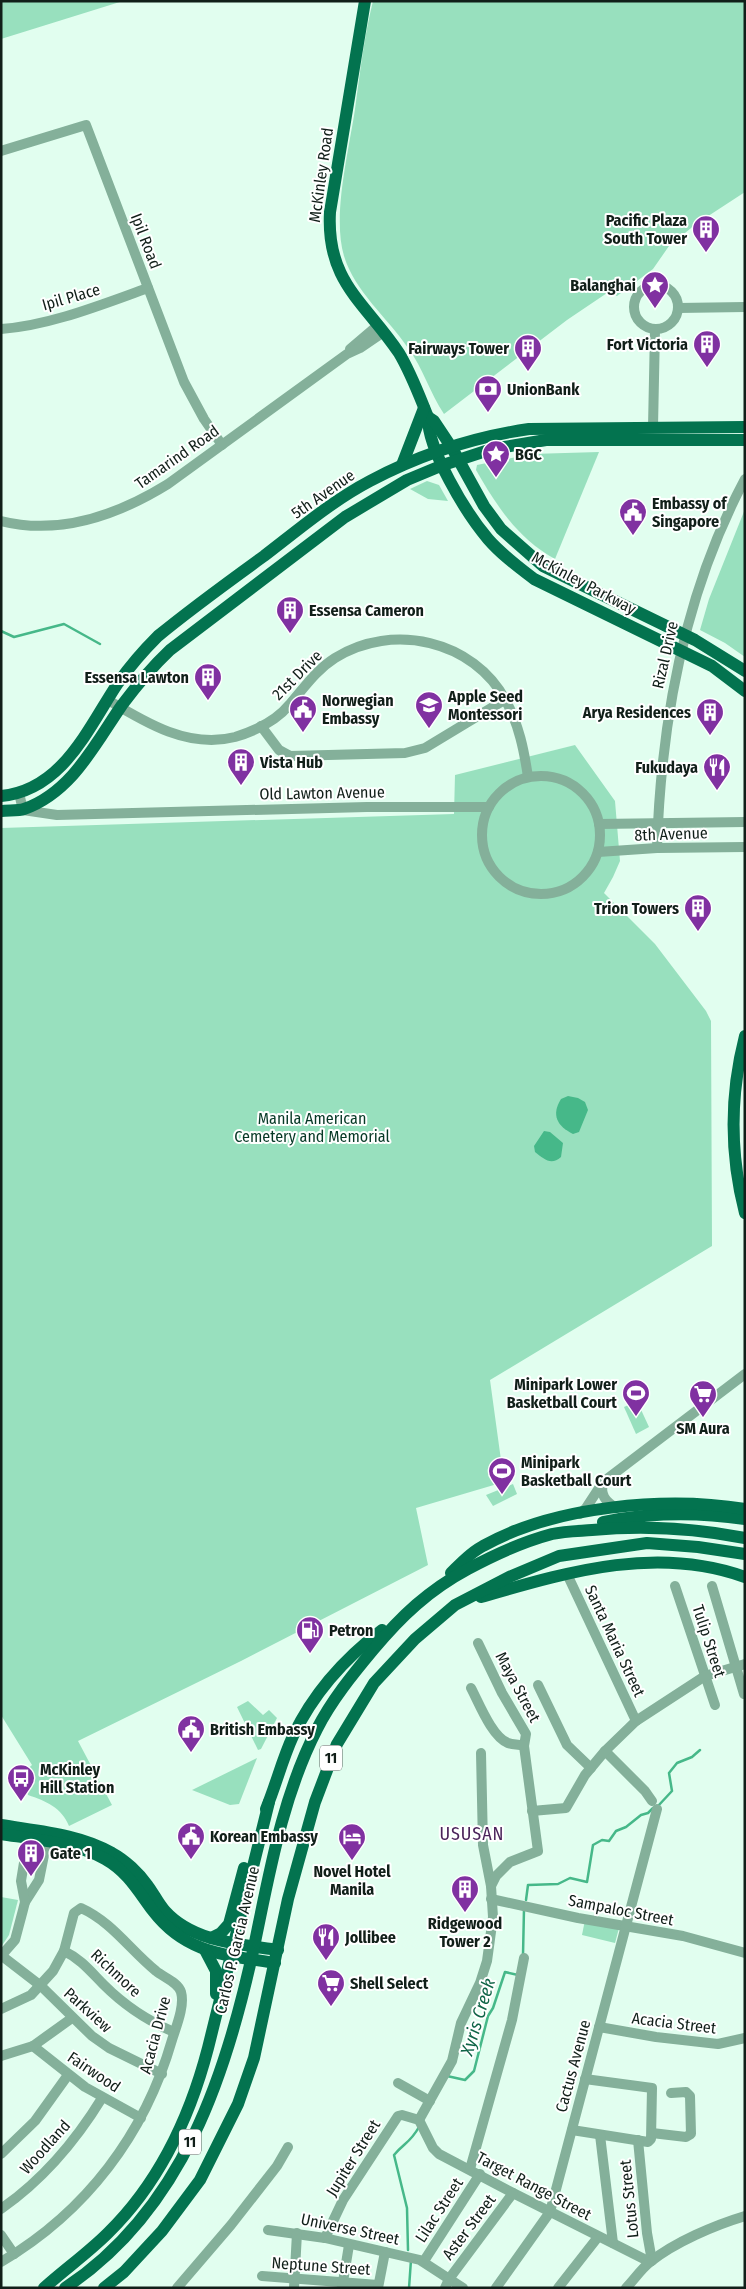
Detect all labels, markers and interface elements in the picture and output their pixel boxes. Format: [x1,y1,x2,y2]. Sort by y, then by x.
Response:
street label: McKinley Road [305,127,337,223]
street label: Ipil Road [127,211,165,271]
place label: Pacific Plaza South Tower [604,211,687,248]
building icon: Pacific Plaza South Tower [691,214,721,253]
place icon: Balanghai [640,270,670,309]
place label: Balanghai [570,276,636,295]
street label: Ipil Place [40,280,102,314]
building icon: Fort Victoria [692,329,722,368]
building icon: Fairways Tower [513,333,543,372]
place label: Fort Victoria [607,335,688,354]
place label: Fairways Tower [408,339,509,358]
bank icon: UnionBank [473,374,503,413]
place label: UnionBank [507,380,580,399]
street label: Tamarind Road [131,421,223,493]
place icon: BGC [481,439,511,478]
place label: BGC [515,445,542,464]
street label: 5th Avenue [288,465,358,523]
place label: Embassy of Singapore [652,494,728,531]
public building icon: Embassy of Singapore [618,497,648,536]
street label: McKinley Parkway [529,548,640,619]
building icon: Essensa Cameron [275,595,305,634]
place label: Essensa Cameron [309,601,424,620]
street label: Rizal Drive [648,619,682,690]
street label: 21st Drive [268,646,326,704]
building icon: Essensa Lawton [193,662,223,701]
place label: Essensa Lawton [84,668,189,687]
place label: Apple Seed Montessori [447,687,523,724]
school or university icon: Apple Seed Montessori [414,690,444,729]
place label: Norwegian Embassy [322,691,394,728]
public building icon: Norwegian Embassy [288,694,318,733]
building icon: Arya Residences [695,697,725,736]
place label: Arya Residences [582,703,691,722]
building icon: Vista Hub [226,747,256,786]
restaurant icon: Fukudaya [702,752,732,791]
place label: Vista Hub [259,753,323,772]
place label: Fukudaya [635,758,698,777]
street label: Old Lawton Avenue [259,782,385,804]
street label: 8th Avenue [634,823,708,845]
building icon: Trion Towers [683,893,713,932]
place label: Trion Towers [594,899,679,918]
park label: Manila American Cemetery and Memorial [234,1109,390,1146]
place label: Minipark Lower Basketball Court [507,1375,617,1412]
sports icon: Minipark Lower Basketball Court [621,1378,651,1417]
supermarket icon: SM Aura [688,1379,718,1418]
place label: SM Aura [676,1419,730,1438]
place label: Minipark Basketball Court [521,1453,632,1490]
sports icon: Minipark Basketball Court [487,1456,517,1495]
street label: Santa Maria Street [581,1582,649,1700]
street label: Tulip Street [688,1602,730,1680]
fuel station icon: Petron [295,1615,325,1654]
place label: Petron [329,1621,373,1640]
street label: Maya Street [492,1649,545,1726]
public building icon: British Embassy [176,1714,206,1753]
place label: British Embassy [210,1720,315,1739]
road number: 11 [320,1746,342,1770]
place label: McKinley Hill Station [40,1760,114,1797]
bus stop icon: McKinley Hill Station [6,1763,36,1802]
public building icon: Korean Embassy [176,1821,206,1860]
hotel icon: Novel Hotel Manila [337,1822,367,1861]
district label: USUSAN [439,1823,505,1845]
place label: Korean Embassy [210,1827,318,1846]
building icon: Gate 1 [16,1838,46,1877]
place label: Gate 1 [50,1844,91,1863]
place label: Novel Hotel Manila [313,1862,391,1899]
street label: Carlos P. Garcia Avenue [211,1864,263,2016]
building icon: Ridgewood Tower 2 [450,1874,480,1913]
street label: Sampaloc Street [567,1891,676,1930]
place label: Ridgewood Tower 2 [428,1914,502,1951]
restaurant icon: Jollibee [311,1922,341,1961]
place label: Jollibee [344,1928,396,1947]
street label: Richmore [87,1945,145,2001]
supermarket icon: Shell Select [316,1968,346,2007]
place label: Shell Select [350,1974,429,1993]
water label: Xyris Creek [456,1976,500,2059]
street label: Parkview [60,1984,116,2037]
street label: Acacia Drive [136,1994,174,2076]
street label: Acacia Street [631,2008,718,2038]
street label: Cactus Avenue [552,2018,594,2114]
street label: Fairwood [64,2048,124,2096]
street label: Jupiter Street [322,2115,384,2200]
street label: Woodland [16,2116,74,2178]
road number: 11 [179,2130,201,2154]
street label: Target Range Street [473,2148,595,2225]
street label: Lotus Street [615,2158,643,2239]
street label: Lilac Street [411,2174,467,2246]
street label: Aster Street [438,2190,500,2263]
street label: Universe Street [299,2209,402,2249]
street label: Neptune Street [271,2253,372,2279]

